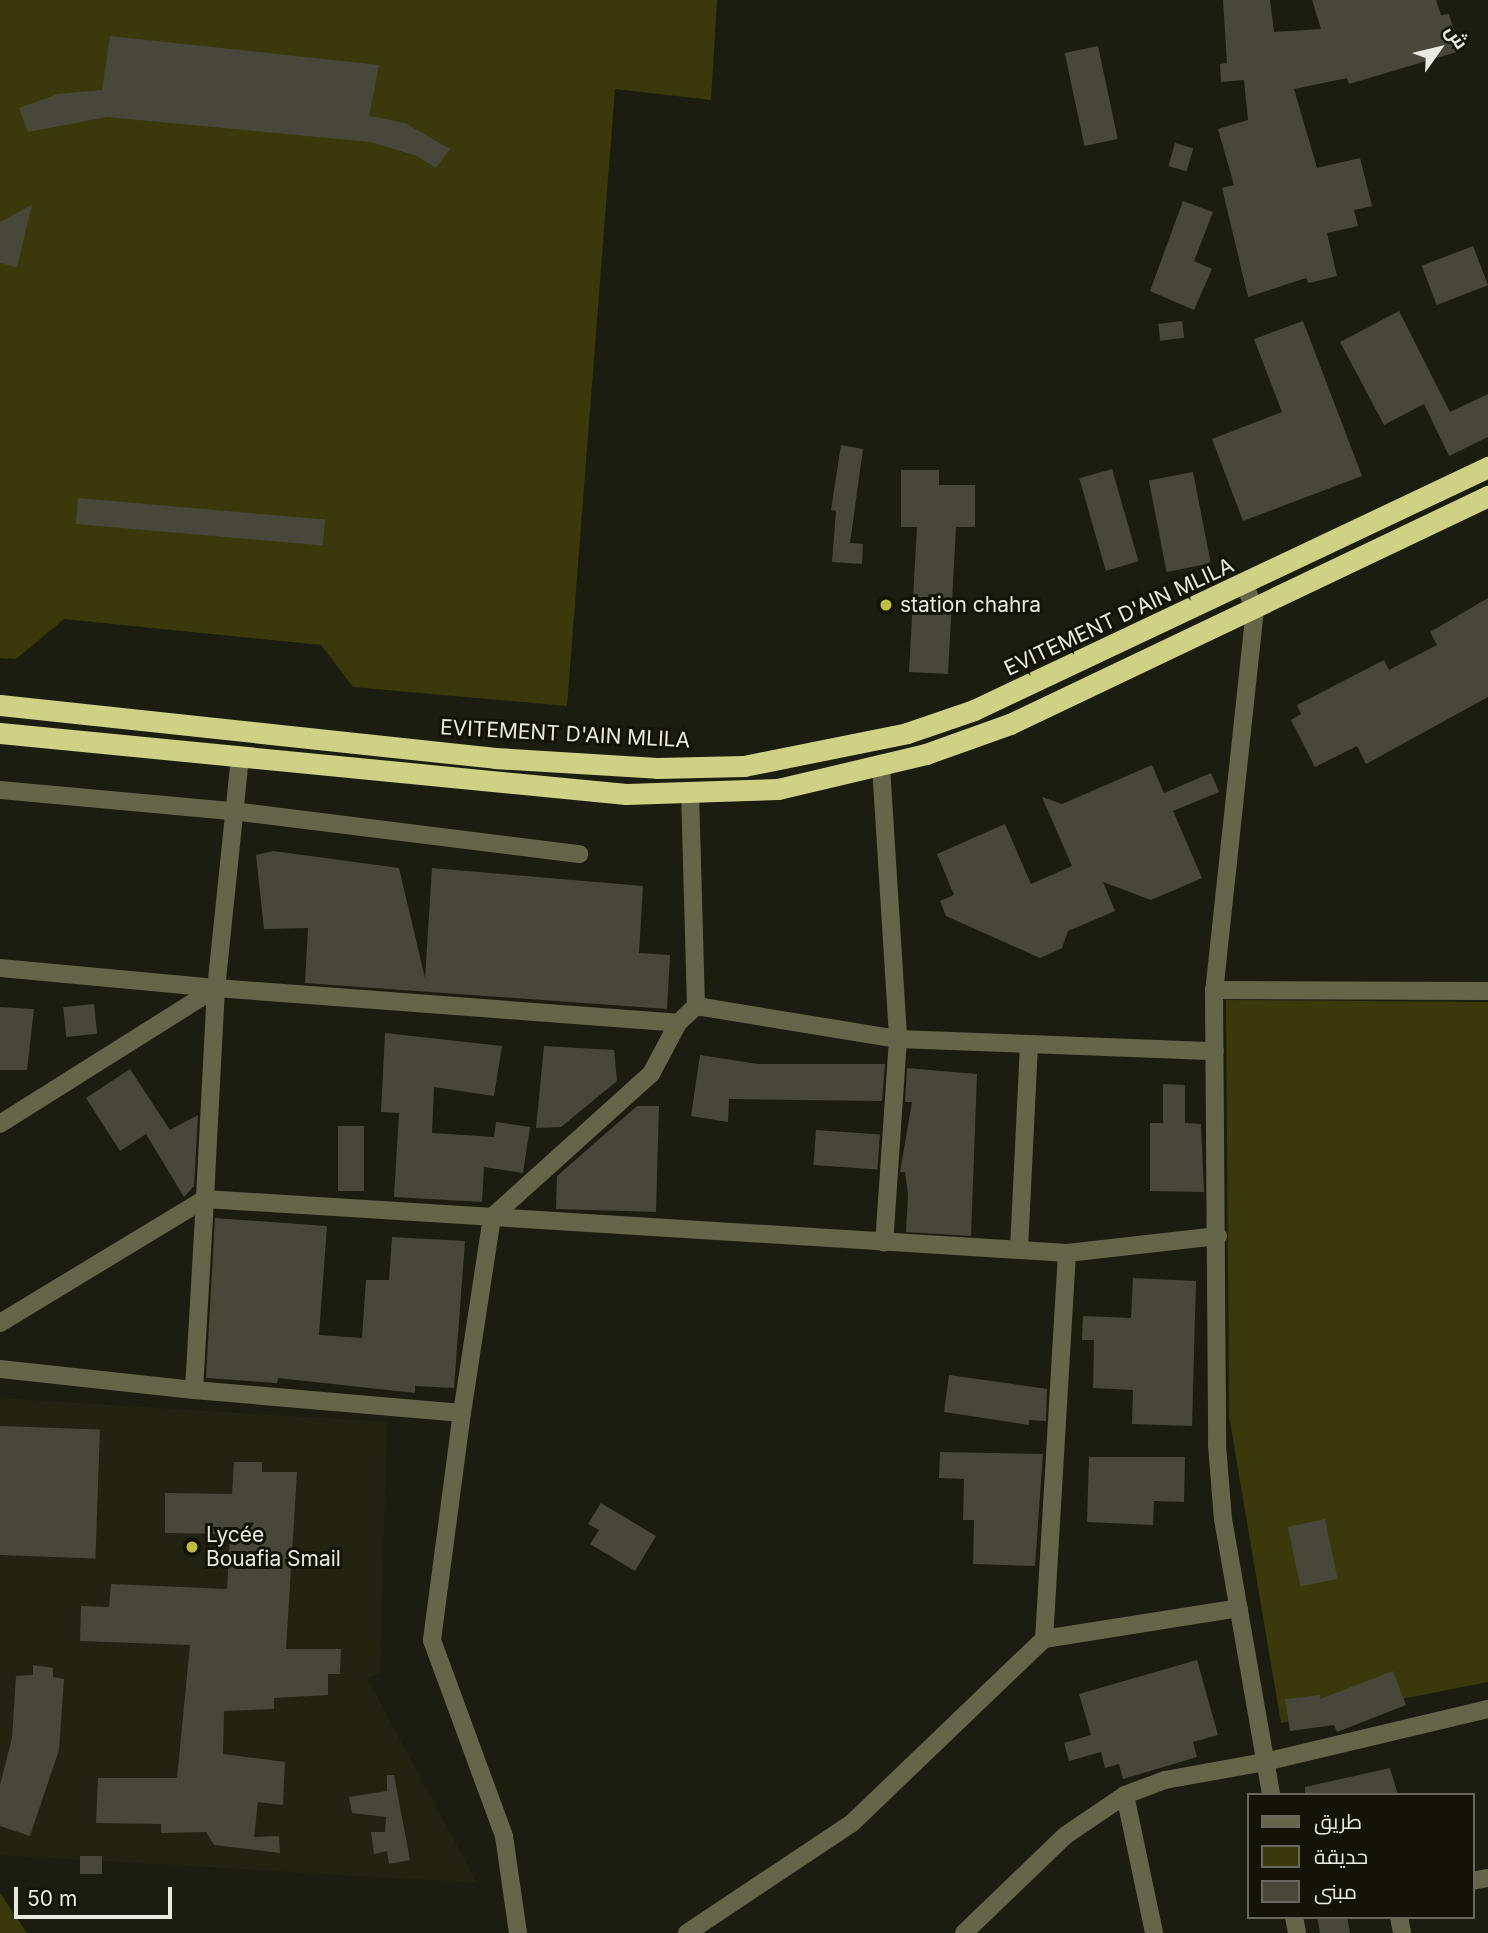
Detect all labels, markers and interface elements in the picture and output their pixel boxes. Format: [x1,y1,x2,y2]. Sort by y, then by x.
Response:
north arrow [1404,14,1474,84]
text: ش [1440,20,1473,54]
street label: EVITEMENT D'AIN MLILA [1000,553,1238,681]
place label: station chahra [900,592,1041,618]
marker: station chahra [878,597,894,613]
street label: EVITEMENT D'AIN MLILA [439,715,691,753]
place label: Lycée Bouafia Smail [206,1522,341,1572]
marker: Lycée Bouafia Smail [184,1539,200,1555]
legend [1246,1793,1474,1919]
text: طريق [1314,1809,1362,1834]
text: حديقة [1314,1844,1368,1869]
scale bar [18,1874,175,1918]
text: مبنى [1314,1879,1357,1904]
text: 50 m [27,1886,77,1911]

